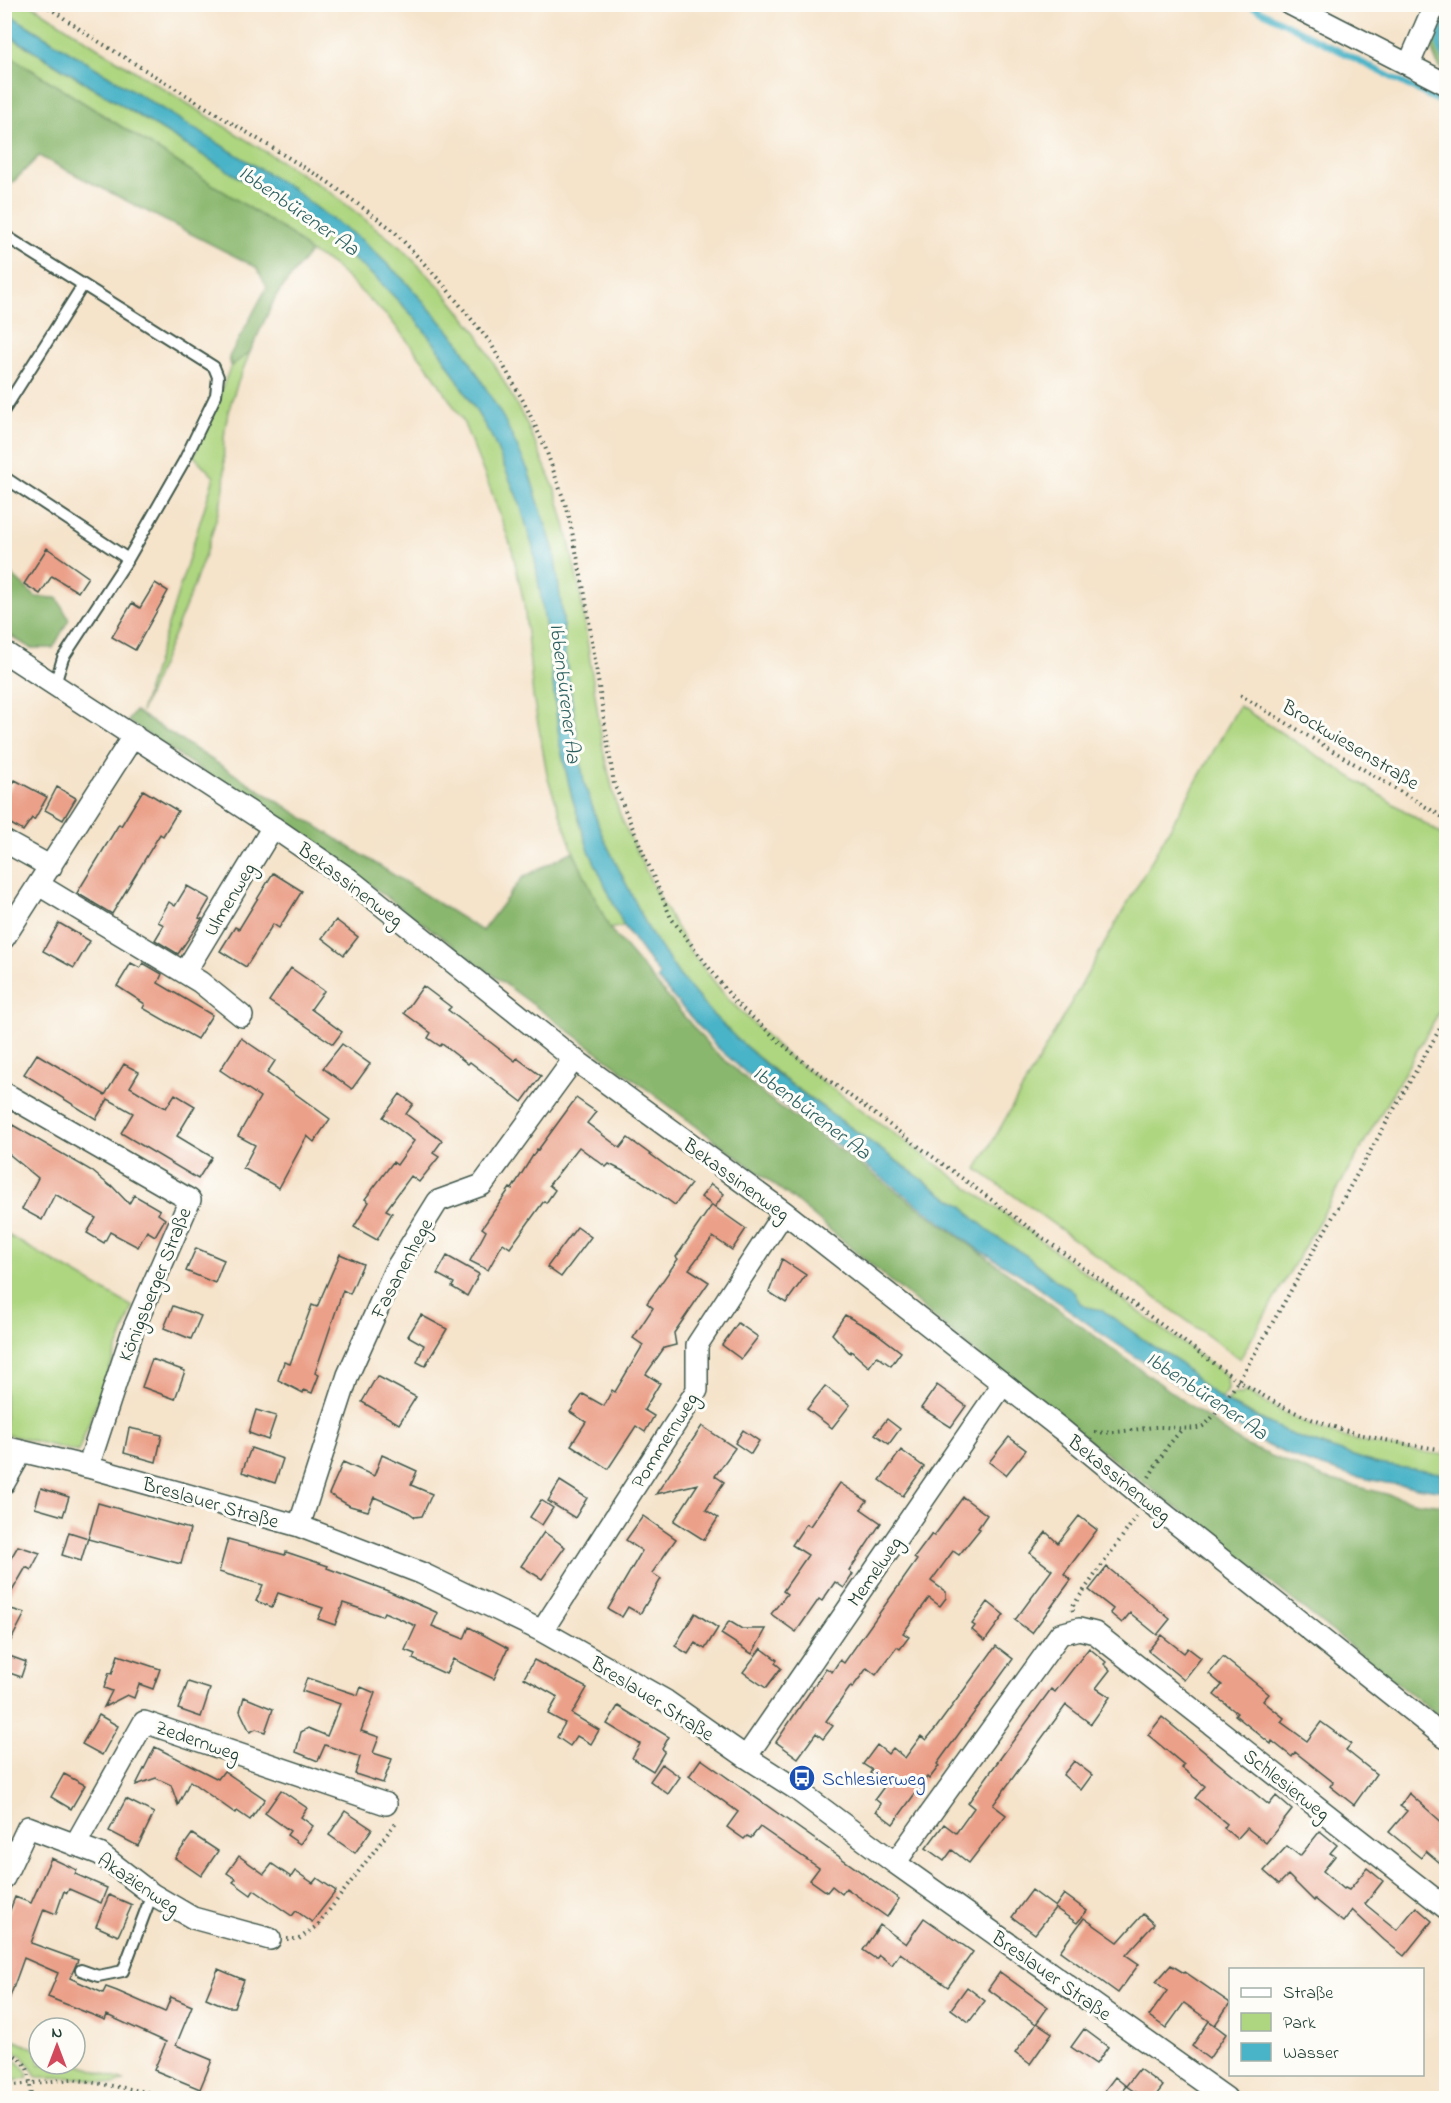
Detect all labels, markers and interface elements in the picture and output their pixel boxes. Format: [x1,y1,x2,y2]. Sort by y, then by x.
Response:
water label: Ibbenbürener Aa [231,159,365,265]
water label: Ibbenbürener Aa [541,621,588,766]
street label: Brockwiesenstraße [1275,693,1424,799]
street label: Bekassinenweg [289,836,408,936]
street label: Ulmenweg [198,858,265,943]
water label: Ibbenbürener Aa [745,1059,877,1168]
street label: Bekassinenweg [675,1132,795,1231]
street label: Königsberger Straße [112,1204,201,1367]
street label: Fasanenhege [364,1214,443,1326]
water label: Ibbenbürener Aa [1139,1345,1273,1449]
street label: Pommernweg [625,1388,708,1495]
street label: Bekassinenweg [1059,1428,1176,1532]
street label: Breslauer Straße [138,1471,282,1538]
street label: Memelweg [841,1531,912,1614]
street label: Breslauer Straße [584,1650,719,1750]
street label: Zedernweg [151,1714,243,1771]
street label: Schlesierweg [1235,1743,1335,1830]
bus stop icon: Schlesierweg [787,1763,817,1793]
place label: Schlesierweg [822,1766,926,1796]
street label: Akazienweg [90,1847,185,1924]
street label: Breslauer Straße [984,1924,1116,2029]
legend [1229,1968,1424,2076]
text: Straße [1283,1981,1334,2007]
text: Park [1283,2011,1316,2037]
north arrow [27,2016,87,2076]
text: N [52,2021,63,2045]
text: Wasser [1283,2041,1339,2067]

